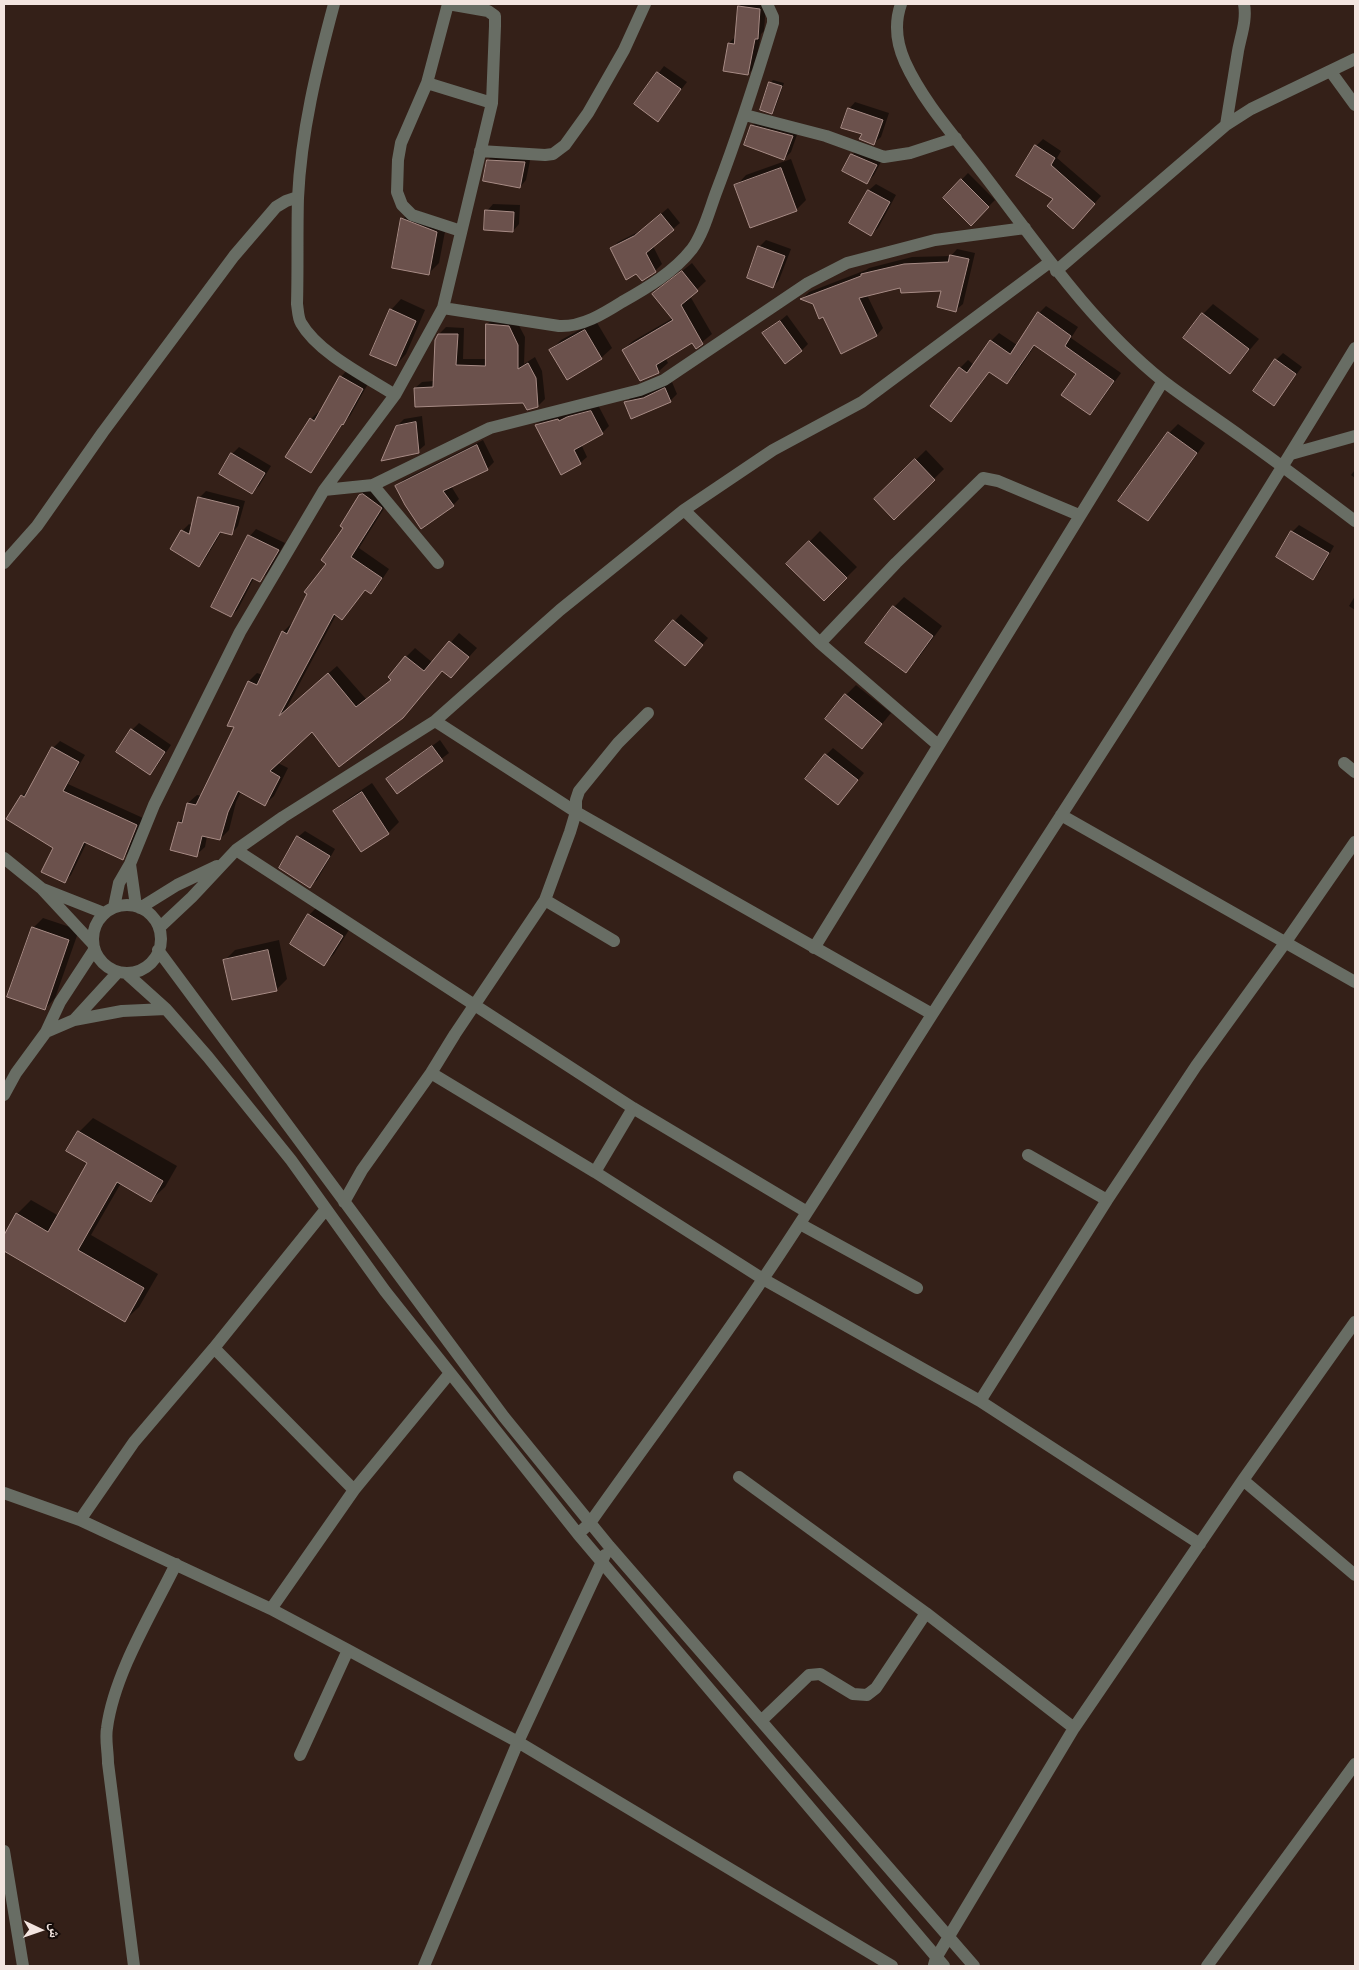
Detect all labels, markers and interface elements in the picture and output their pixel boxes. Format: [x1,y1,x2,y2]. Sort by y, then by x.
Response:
north arrow [15,1905,65,1955]
text: ش [47,1923,63,1939]

